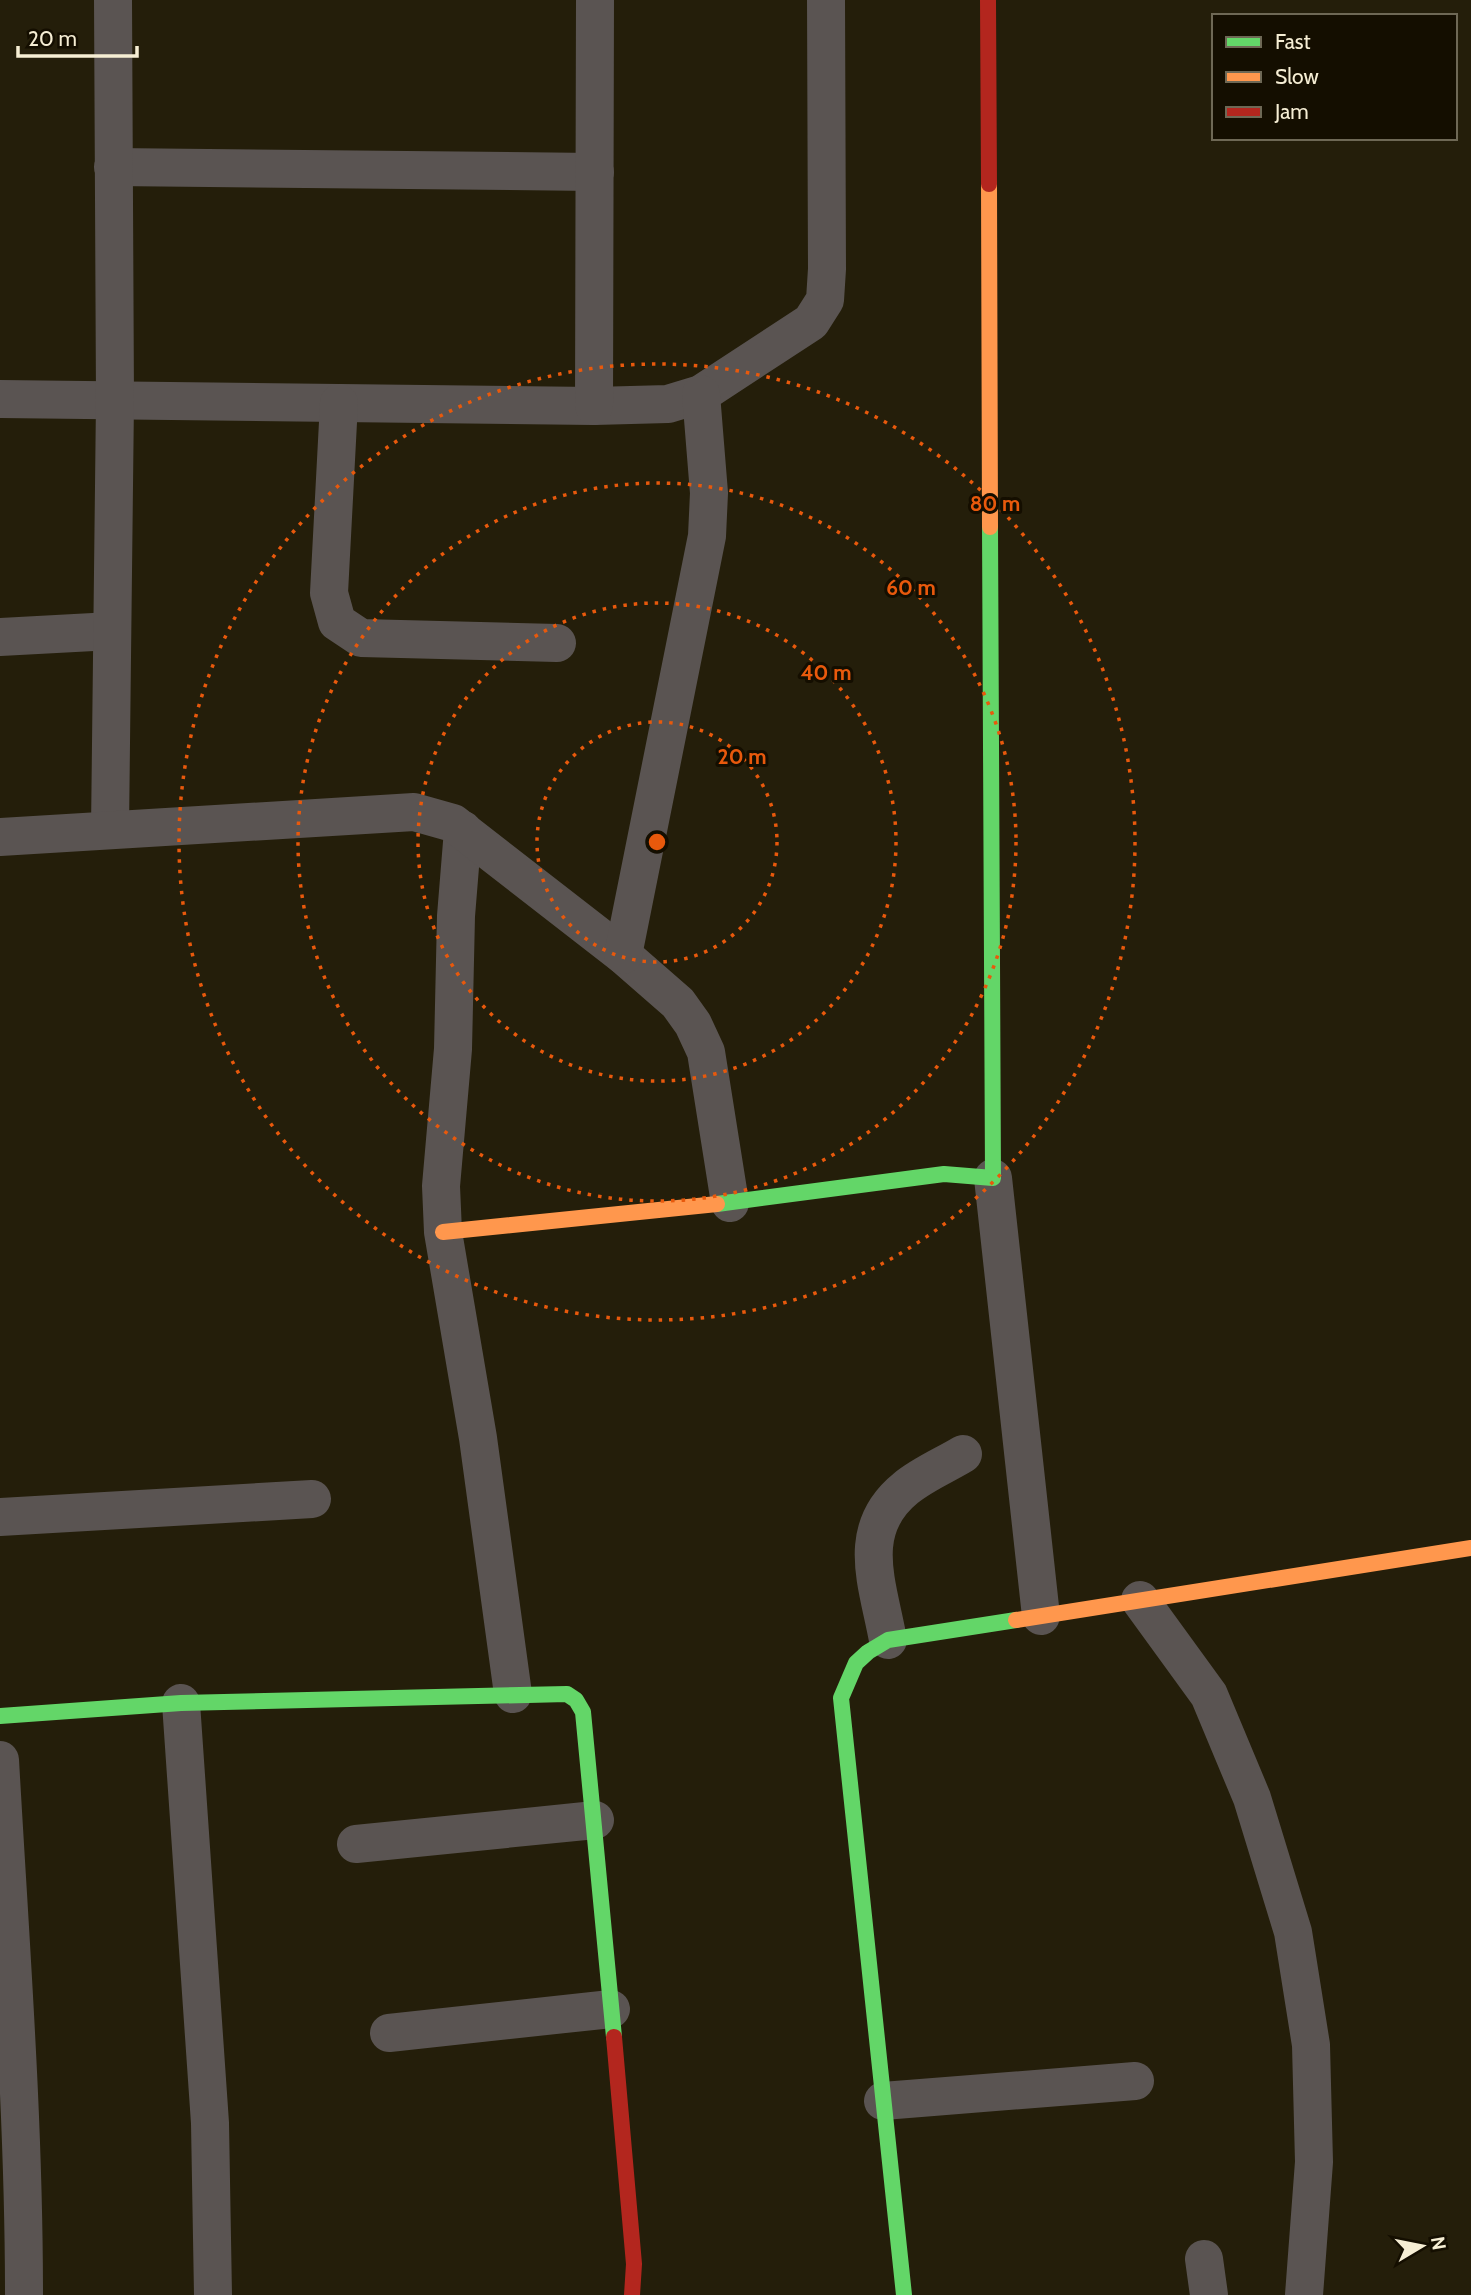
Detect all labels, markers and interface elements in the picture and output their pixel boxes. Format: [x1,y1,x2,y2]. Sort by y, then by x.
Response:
scale bar [18,14,136,58]
legend [1212,14,1457,140]
text: 20 m [28,26,77,51]
text: Fast [1275,29,1311,54]
text: Slow [1275,64,1319,89]
text: Jam [1274,99,1309,124]
text: 80 m [970,491,1020,516]
text: 60 m [886,575,936,600]
text: 40 m [801,660,851,685]
text: 20 m [718,744,766,769]
centre of rings [645,830,669,854]
north arrow [1387,2211,1457,2281]
text: N [1426,2235,1451,2252]

